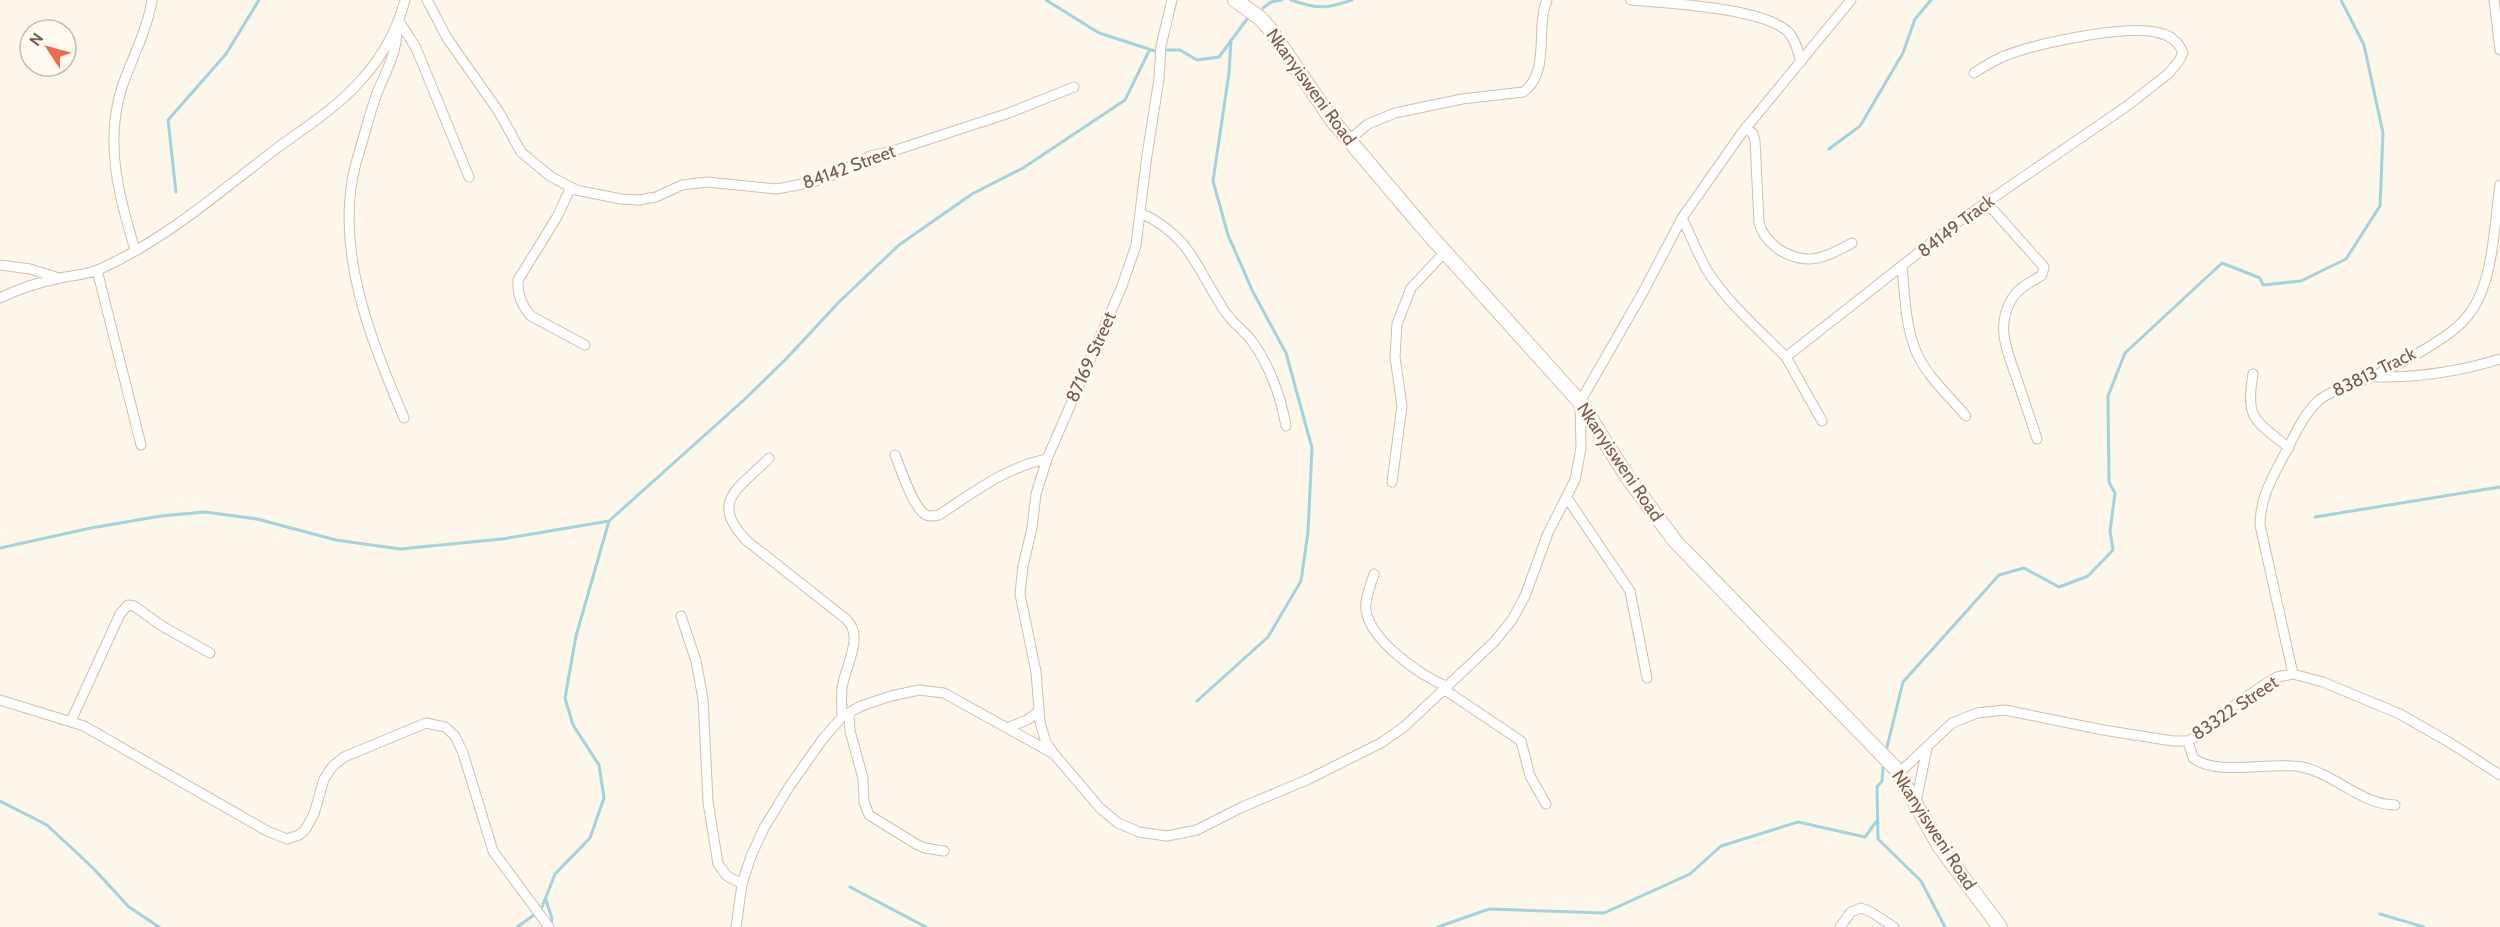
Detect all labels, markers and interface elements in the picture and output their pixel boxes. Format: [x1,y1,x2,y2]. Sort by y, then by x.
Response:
north arrow [18,18,78,78]
street label: Nkanyisweni Road [1261,25,1361,149]
text: N [25,29,47,50]
street label: 84142 Street [800,140,898,194]
street label: 84149 Track [1913,189,1999,262]
street label: 87169 Street [1061,308,1121,406]
street label: 83813 Track [2329,342,2420,402]
street label: Nkanyisweni Road [1572,398,1668,526]
street label: 83322 Street [2188,671,2282,745]
street label: Nkanyisweni Road [1887,766,1981,894]

